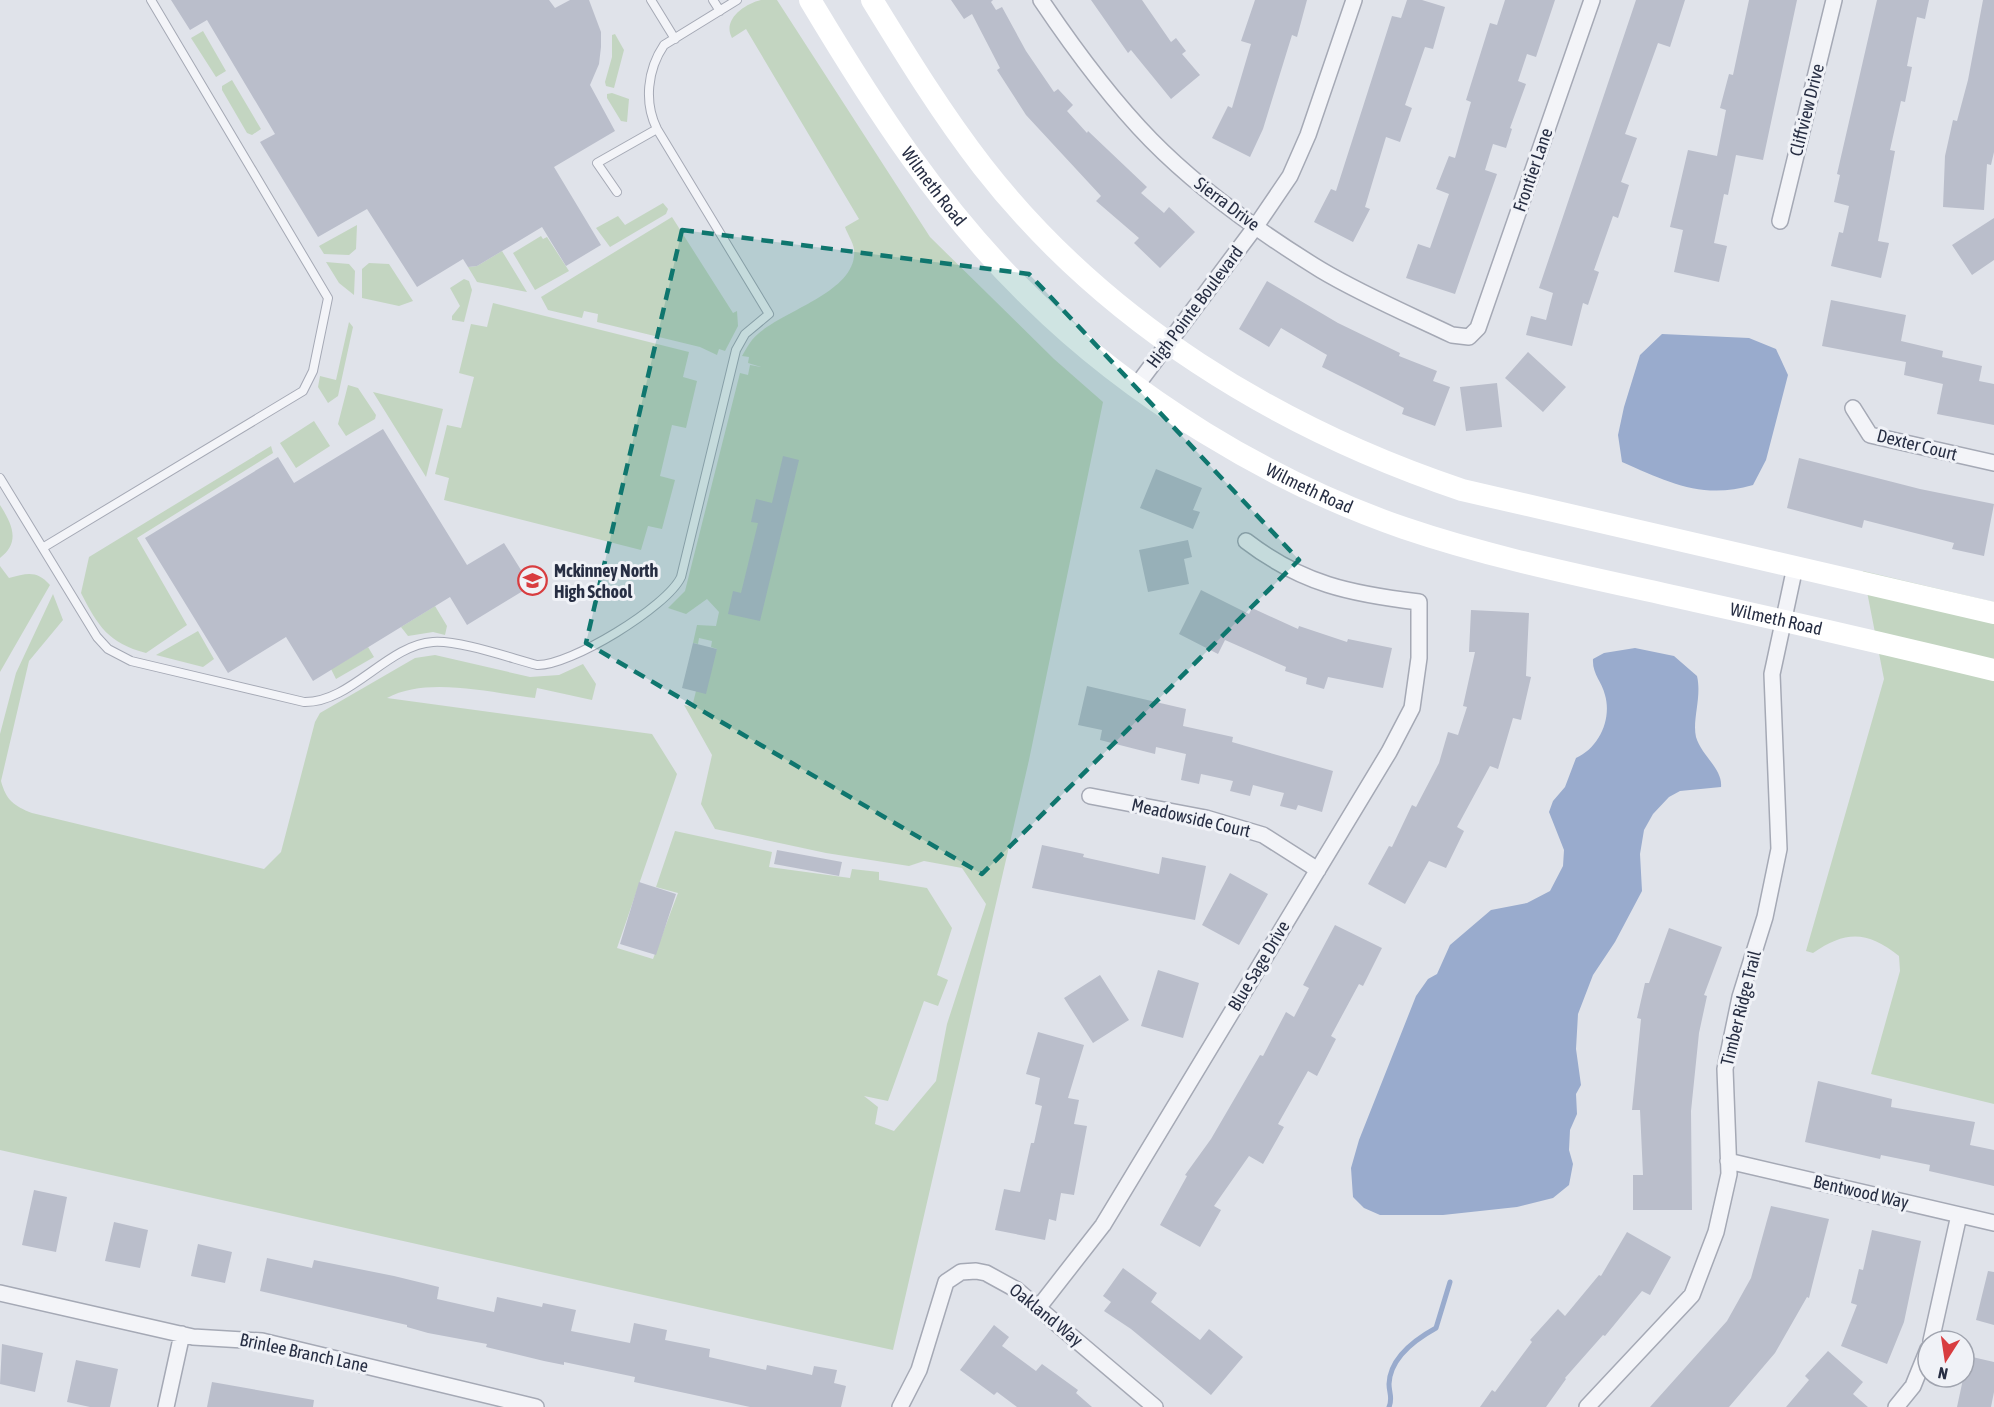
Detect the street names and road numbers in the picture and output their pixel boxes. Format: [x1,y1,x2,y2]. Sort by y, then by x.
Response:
street label: Cliffview Drive [1785,62,1828,158]
street label: Frontier Lane [1508,125,1557,214]
street label: Wilmeth Road [897,143,971,230]
street label: Sierra Drive [1191,172,1264,235]
street label: High Pointe Boulevard [1142,242,1247,372]
street label: Dexter Court [1875,424,1959,465]
street label: Wilmeth Road [1262,459,1356,517]
street label: Wilmeth Road [1728,598,1824,639]
street label: Meadowside Court [1130,794,1253,841]
street label: Blue Sage Drive [1223,917,1294,1015]
street label: Timber Ridge Trail [1716,948,1765,1068]
street label: Bentwood Way [1811,1170,1911,1213]
street label: Oakland Way [1006,1279,1087,1350]
street label: Brinlee Branch Lane [238,1329,370,1376]

